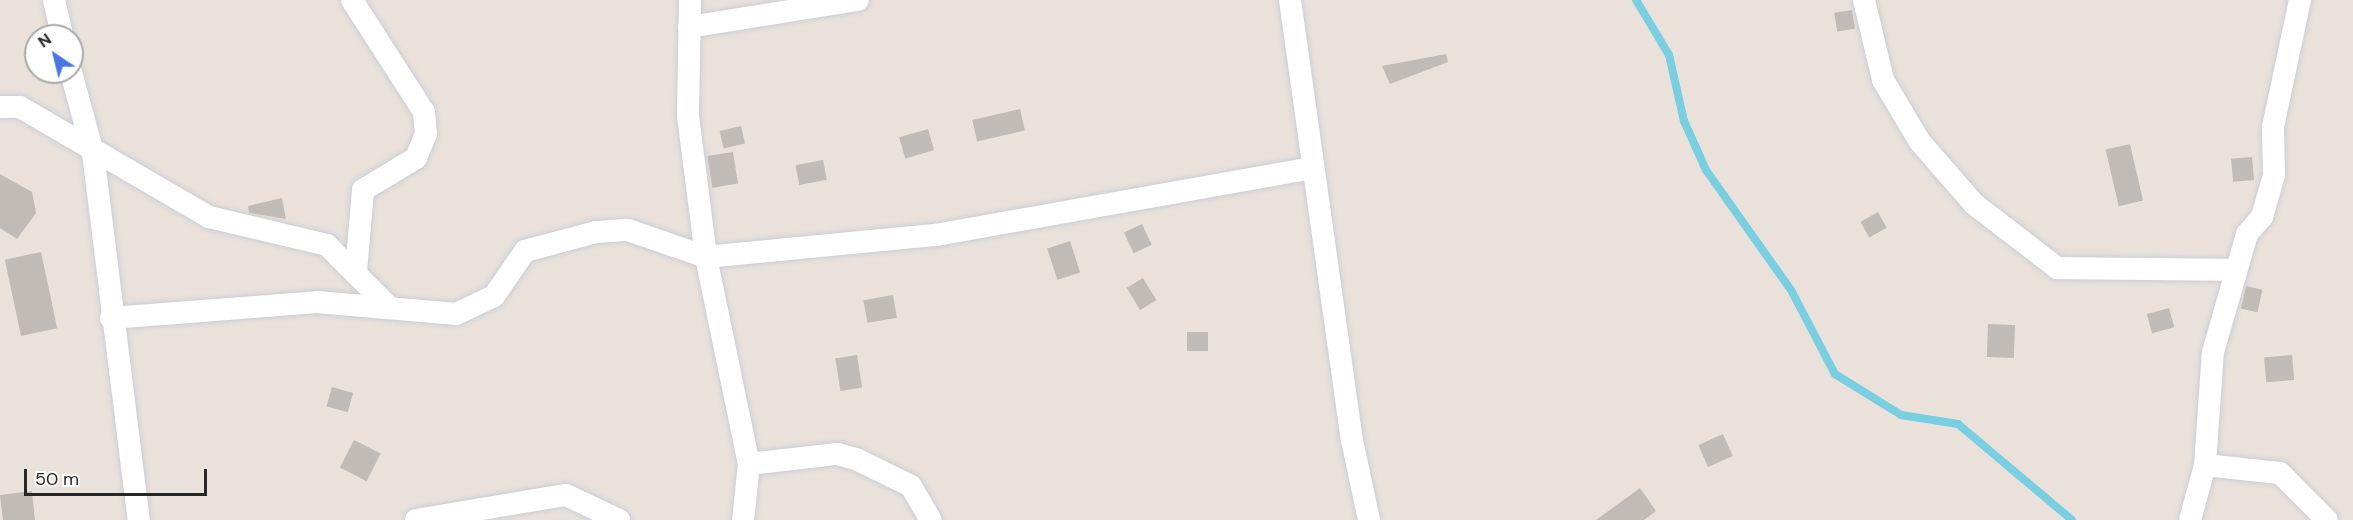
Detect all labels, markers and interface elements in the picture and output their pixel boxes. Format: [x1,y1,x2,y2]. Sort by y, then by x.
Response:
north arrow [24,24,84,84]
text: N [34,29,55,52]
scale bar [27,457,210,495]
text: 50 m [35,467,79,491]

